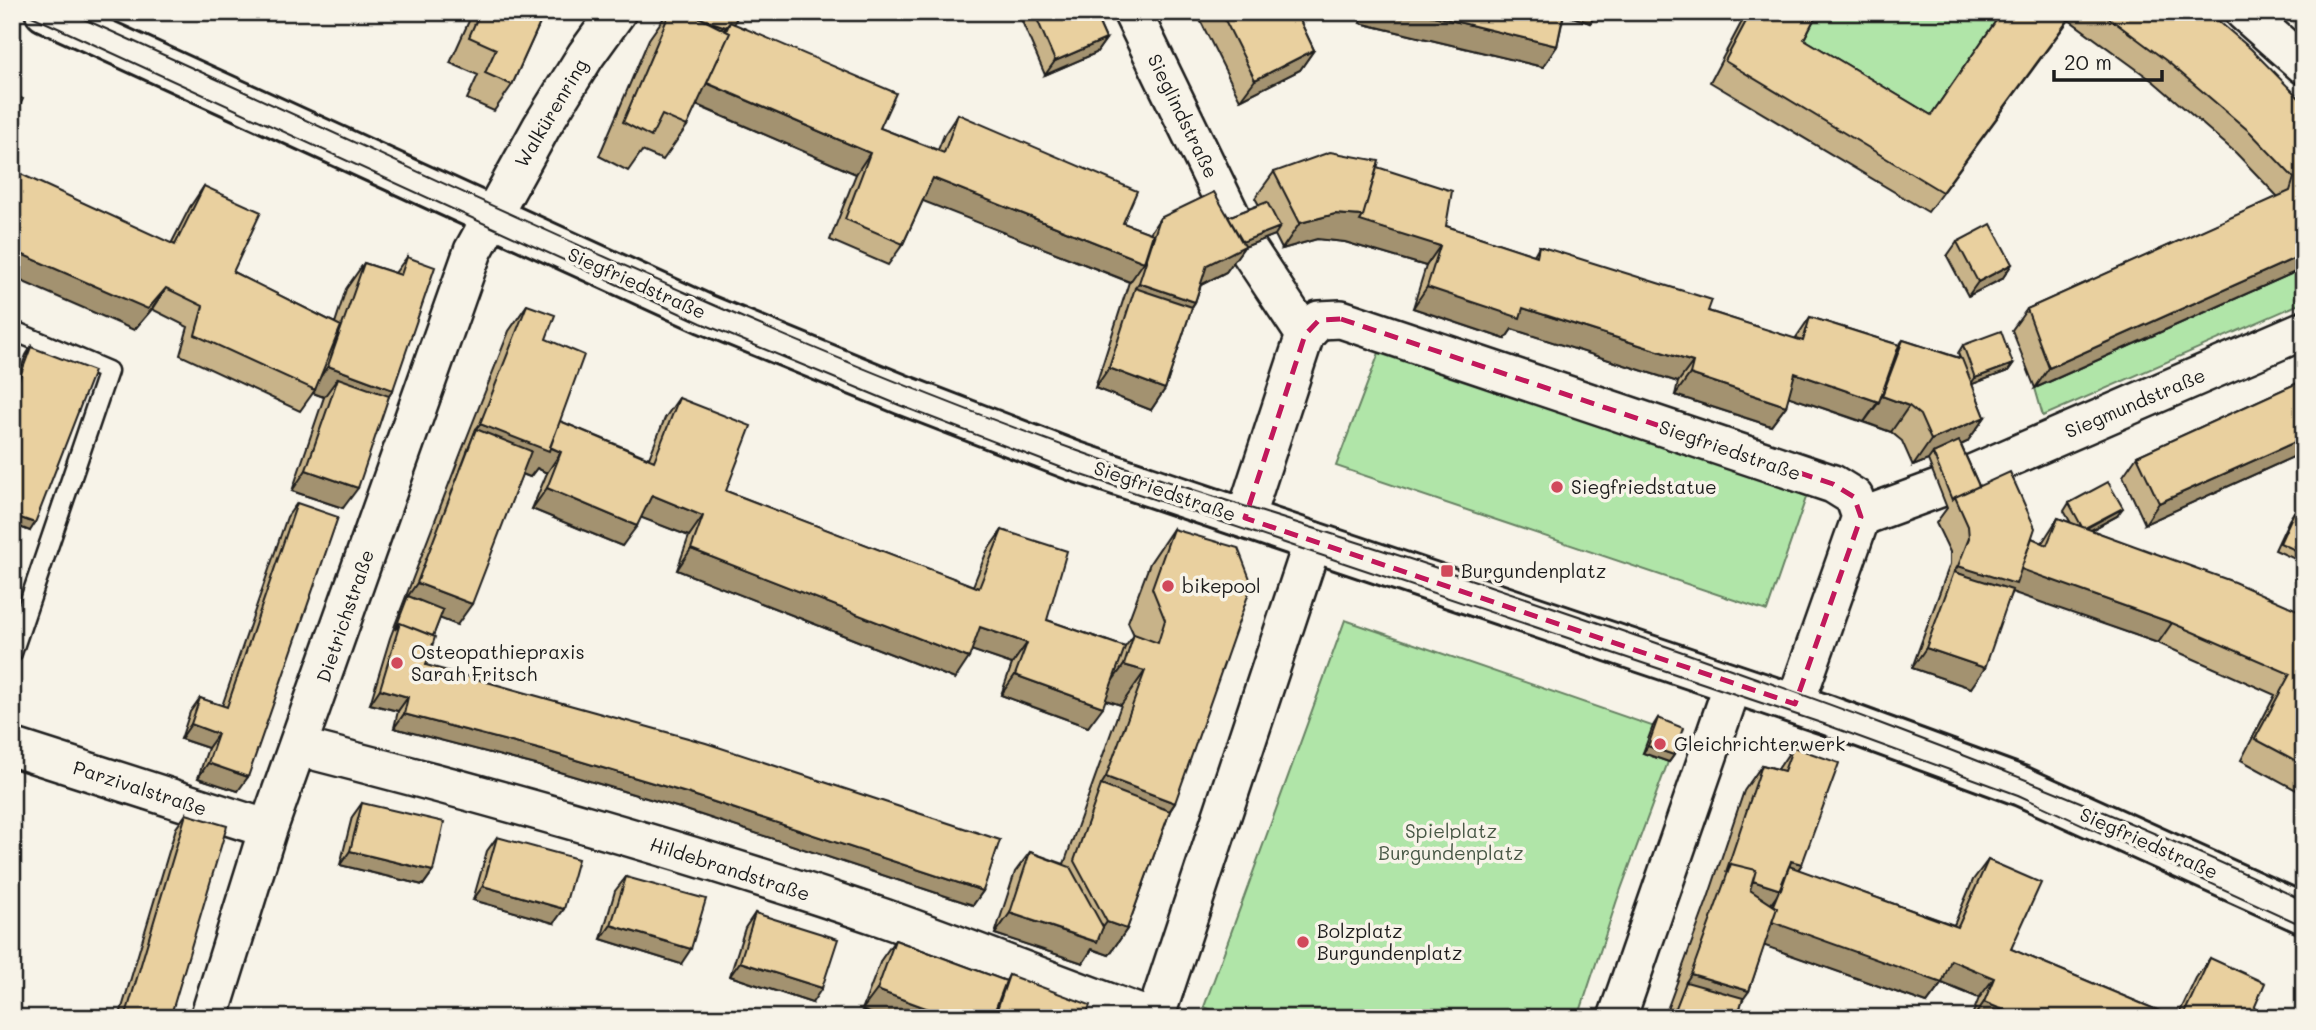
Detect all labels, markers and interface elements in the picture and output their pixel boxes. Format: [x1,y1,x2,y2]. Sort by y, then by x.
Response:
scale bar [2054,38,2162,82]
text: 20 m [2064,48,2112,75]
street label: Sieglindstraße [1143,50,1224,182]
street label: Walkürenring [508,54,593,172]
street label: Siegfriedstraße [564,241,710,324]
street label: Siegmundstraße [2061,362,2209,443]
street label: Siegfriedstraße [1656,414,1804,486]
street label: Siegfriedstraße [1091,455,1239,527]
place label: Siegfriedstatue [1571,474,1717,499]
marker: Siegfriedstatue [1549,479,1565,495]
street label: Dietrichstraße [310,546,379,686]
place label: Burgundenplatz [1461,558,1606,583]
marker: Burgundenplatz [1439,563,1455,579]
place label: bikepool [1182,573,1261,598]
marker: bikepool [1160,578,1176,594]
place label: Osteopathiepraxis Sarah Fritsch [411,639,585,686]
marker: Osteopathiepraxis Sarah Fritsch [389,655,405,671]
place label: Gleichrichterwerk [1674,731,1845,756]
marker: Gleichrichterwerk [1652,736,1668,752]
street label: Parzivalstraße [70,754,210,821]
street label: Siegfriedstraße [2076,801,2222,884]
park label: Spielplatz Burgundenplatz [1378,818,1524,865]
street label: Hildebrandstraße [647,831,813,906]
place label: Bolzplatz Burgundenplatz [1317,918,1462,965]
marker: Bolzplatz Burgundenplatz [1295,934,1311,950]

